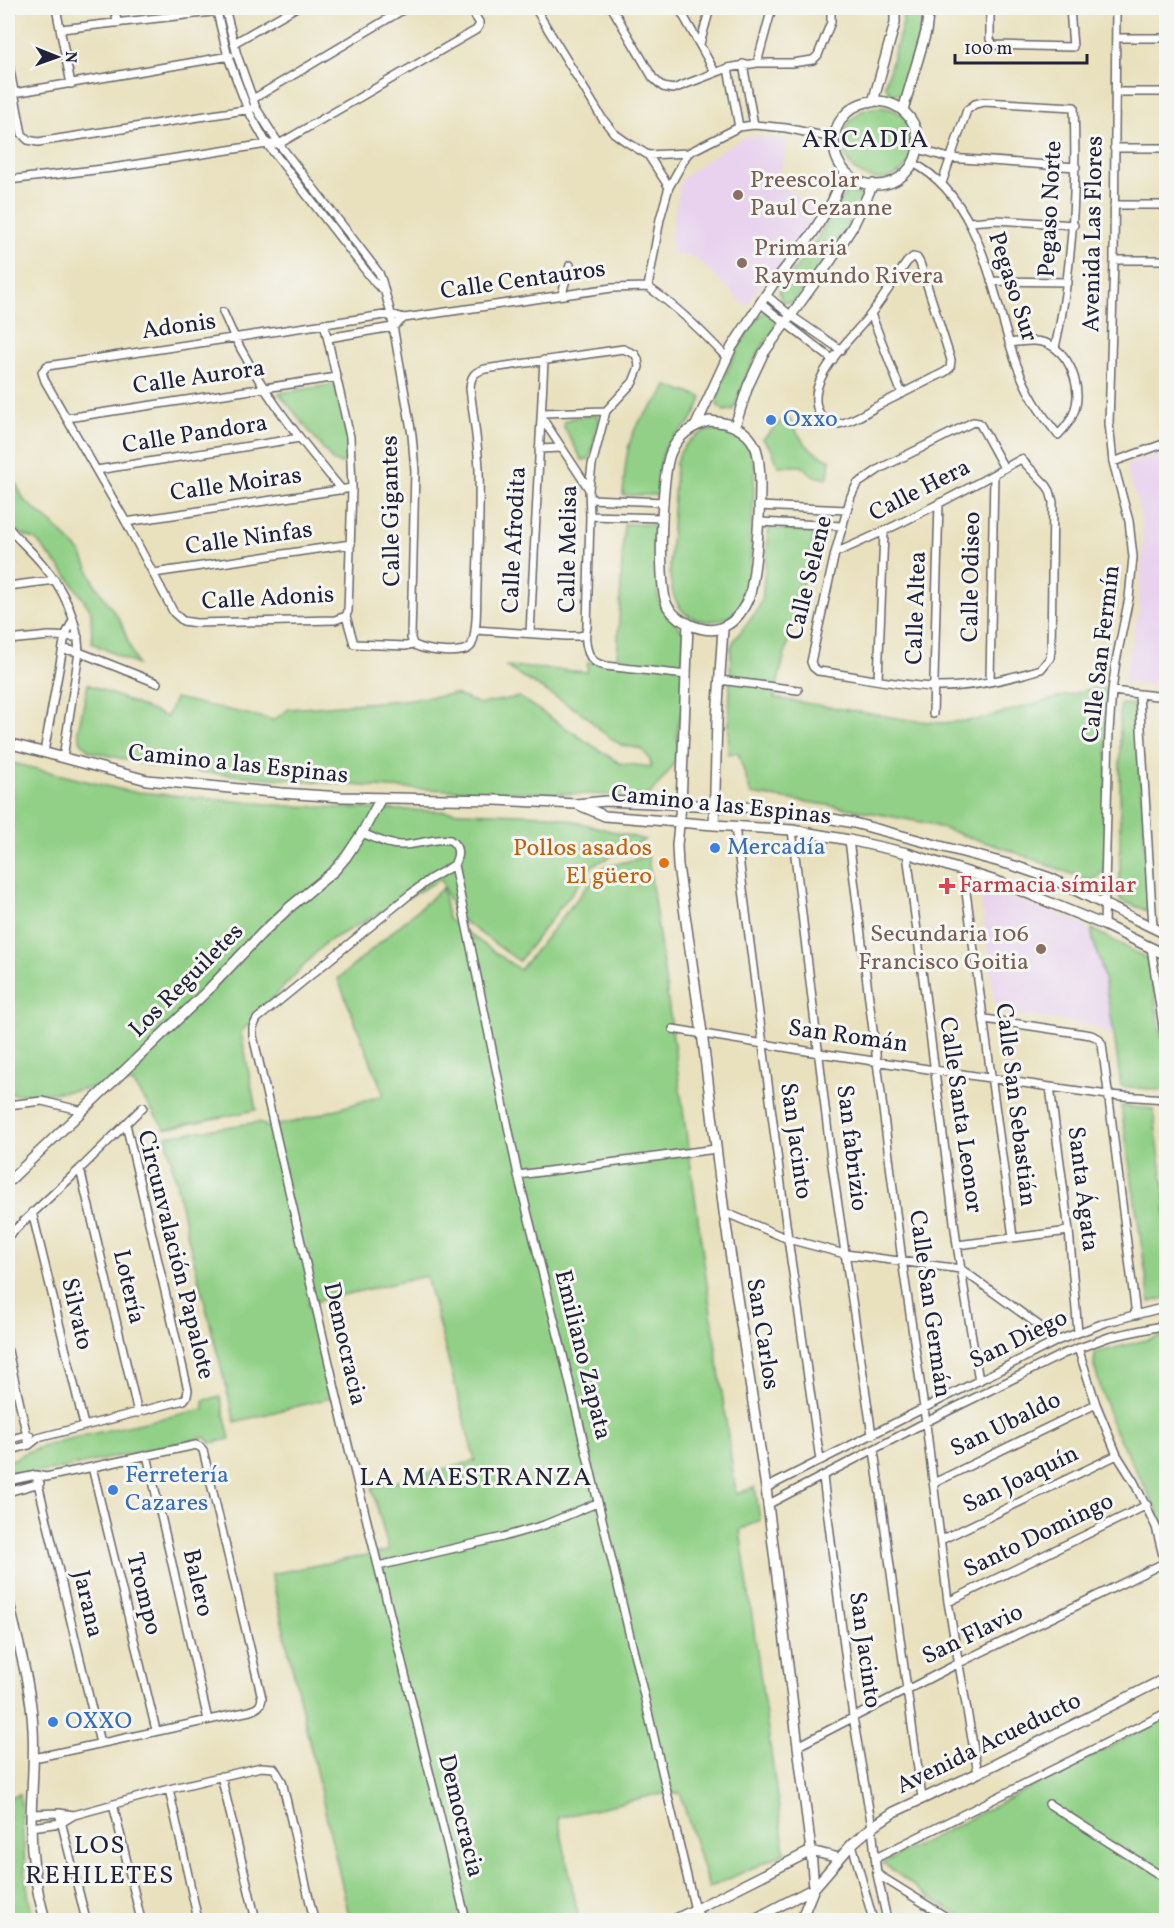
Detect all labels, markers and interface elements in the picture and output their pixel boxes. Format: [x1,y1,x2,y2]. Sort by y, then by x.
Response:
north arrow [27,27,87,87]
scale bar [955,27,1087,65]
text: 100 m [964,37,1013,62]
text: N [59,51,81,64]
district label: ARCADIA [802,122,930,158]
street label: Avenida Las Flores [1075,135,1113,333]
street label: Pegaso Norte [1030,140,1072,278]
place label: Preescolar Paul Cezanne [750,164,892,226]
marker: Preescolar Paul Cezanne [731,188,745,202]
street label: Pegaso Sur [978,228,1046,346]
place label: Primaria Raymundo Rivera [754,232,944,294]
street label: Calle Centauros [438,253,608,309]
marker: Primaria Raymundo Rivera [735,256,749,270]
street label: Adonis [140,305,218,349]
street label: Calle Aurora [131,352,267,404]
place label: Oxxo [783,403,838,437]
street label: Calle Pandora [120,407,270,463]
marker: Oxxo [764,413,778,427]
street label: Calle Gigantes [374,435,410,587]
street label: Calle Hera [863,451,977,531]
street label: Calle Moiras [168,459,304,511]
street label: Calle Afrodita [494,466,536,614]
street label: Calle Melisa [551,485,587,613]
street label: Calle Odiseo [954,511,990,643]
street label: Calle Selene [778,512,842,644]
street label: Calle Ninfas [183,513,315,565]
street label: Calle Altea [898,551,936,665]
street label: Calle San Fermín [1074,563,1130,745]
street label: Calle Adonis [201,579,335,619]
street label: Camino a las Espinas [126,737,350,793]
street label: Camino a las Espinas [609,778,833,834]
place label: Mercadía [727,831,826,865]
place label: Pollos asados El güero [513,832,652,894]
marker: Mercadía [708,841,722,855]
marker: Pollos asados El güero [657,856,671,870]
place label: Farmacia símilar [959,869,1136,903]
marker: Farmacia símilar [940,879,954,893]
street label: Los Reguiletes [122,916,252,1046]
place label: Secundaria 106 Francisco Goitia [858,918,1029,980]
marker: Secundaria 106 Francisco Goitia [1034,942,1048,956]
street label: Calle San Sebastián [986,1001,1044,1209]
street label: San Román [786,1012,910,1062]
street label: Calle Santa Leonor [929,1015,991,1215]
street label: San Jacinto [770,1080,820,1202]
street label: San fabrizio [826,1083,876,1213]
street label: Santa Ágata [1057,1124,1107,1254]
street label: Circunvalación Papalote [128,1127,222,1383]
street label: Calle San Germán [899,1208,959,1400]
street label: Lotería [103,1247,153,1327]
street label: Emiliano Zapata [544,1266,620,1444]
street label: Silvato [51,1275,101,1353]
street label: San Carlos [736,1276,788,1392]
street label: Democracia [313,1279,375,1409]
street label: San Diego [964,1302,1074,1378]
street label: San Ubaldo [945,1384,1067,1466]
street label: San Joaquín [957,1437,1085,1523]
place label: Ferretería Cazares [125,1459,229,1521]
district label: LA MAESTRANZA [359,1460,593,1496]
marker: Ferretería Cazares [106,1483,120,1497]
street label: Santo Domingo [958,1485,1120,1587]
street label: Balero [173,1546,221,1620]
street label: Trompo [116,1549,170,1639]
street label: Jarana [63,1567,111,1641]
street label: San Jacinto [839,1589,889,1711]
street label: San Flavio [917,1596,1029,1674]
street label: Avenida Acueducto [891,1684,1087,1804]
place label: OXXO [65,1705,132,1739]
marker: OXXO [46,1715,60,1729]
street label: Democracia [428,1751,492,1881]
district label: LOS REHILETES [25,1828,175,1894]

